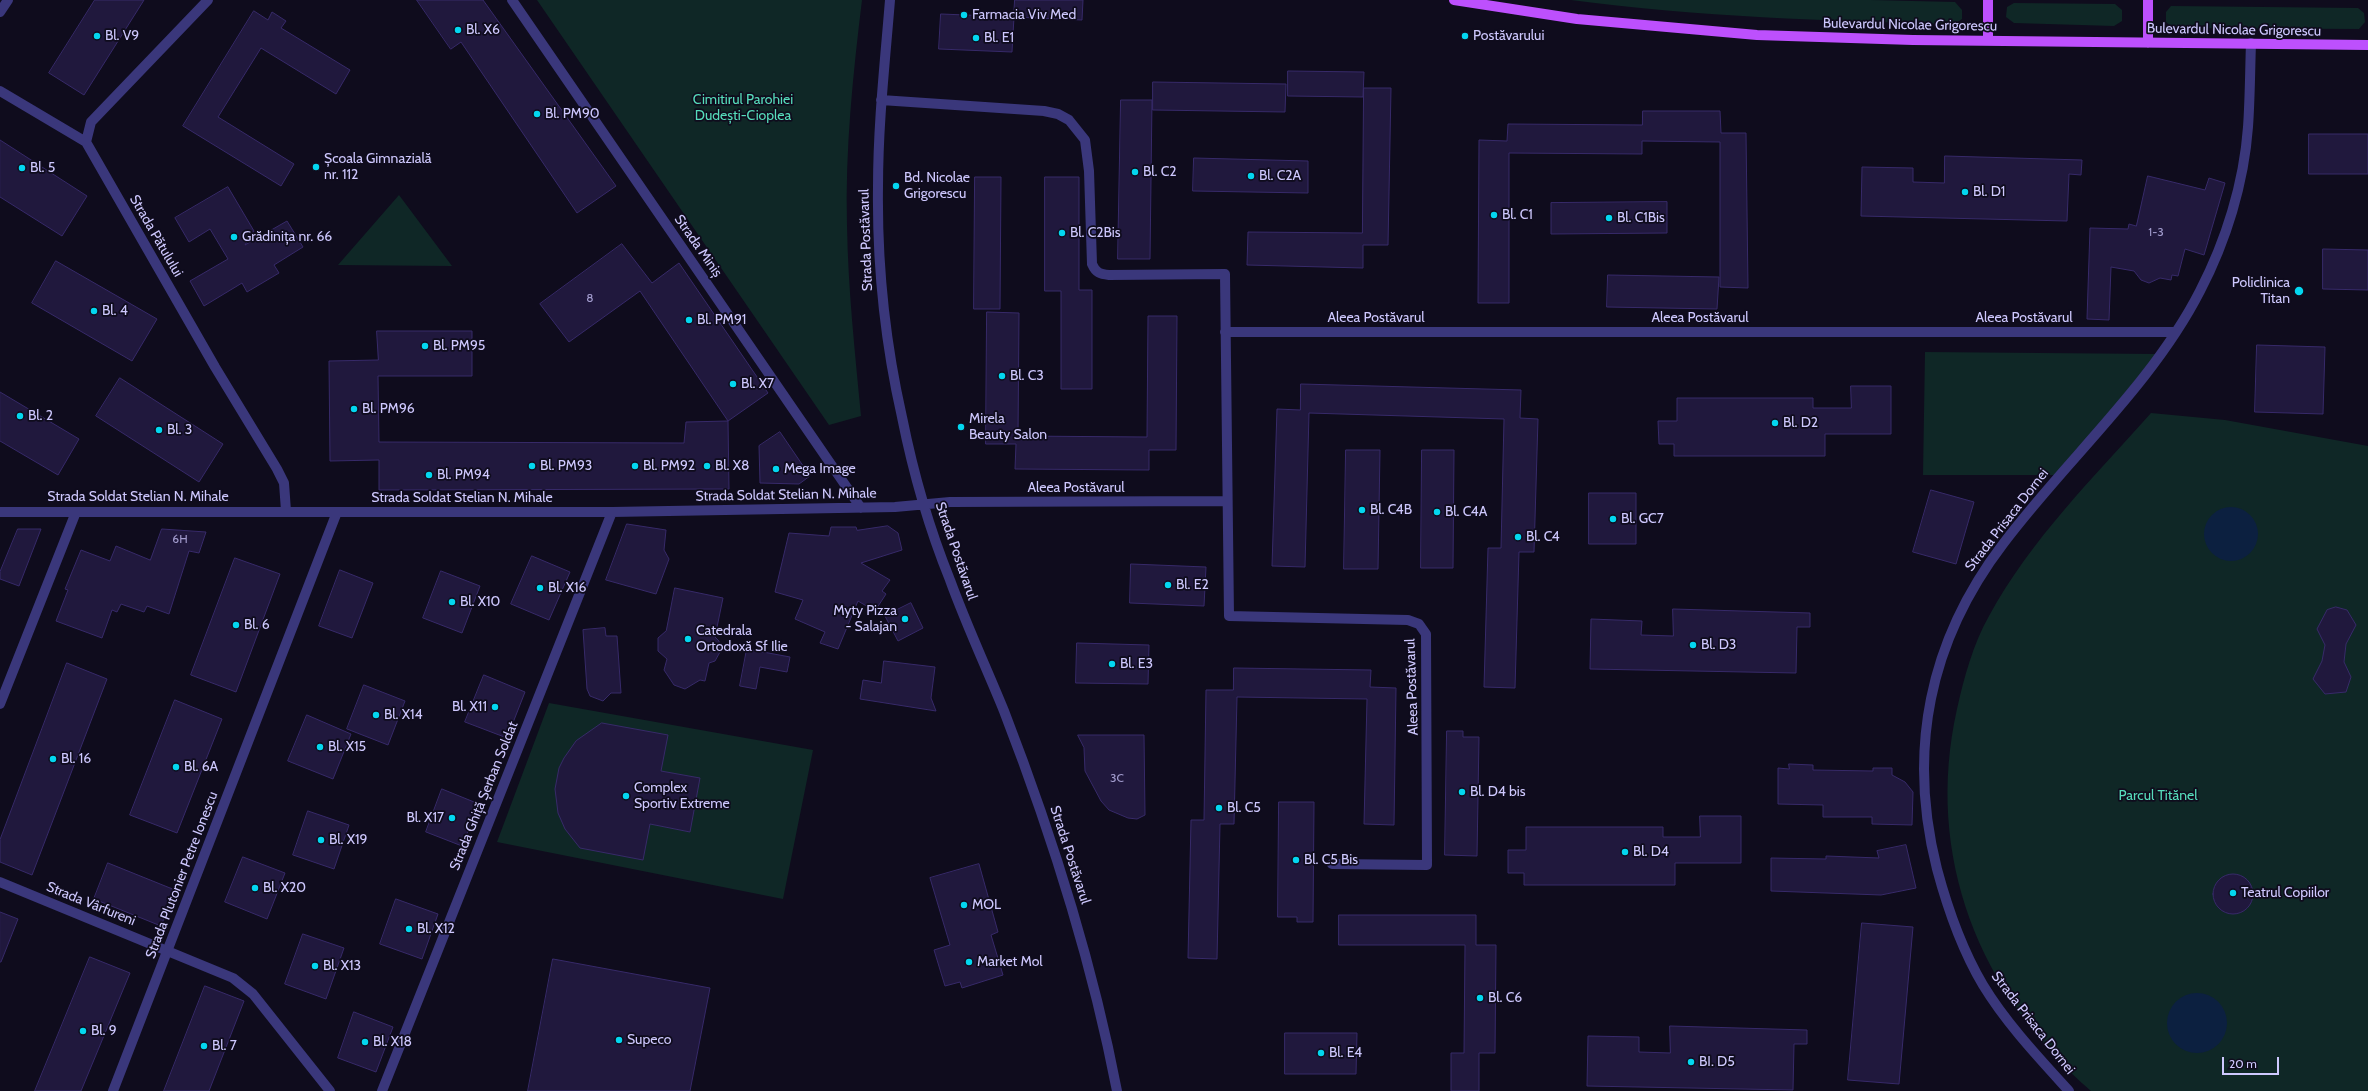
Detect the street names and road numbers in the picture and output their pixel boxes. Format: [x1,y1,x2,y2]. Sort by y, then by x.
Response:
street label: Bulevardul Nicolae Grigorescu [1823,15,1997,35]
street label: Bulevardul Nicolae Grigorescu [2147,20,2321,40]
street label: Strada Postăvarul [856,189,876,291]
street label: Strada Pătulului [126,192,186,280]
street label: Strada Miniș [670,212,726,280]
street label: Aleea Postăvarul [1327,310,1425,326]
street label: Aleea Postăvarul [1651,310,1749,326]
street label: Aleea Postăvarul [1975,310,2073,326]
street label: Strada Prisaca Dornei [1962,465,2052,575]
street label: Aleea Postăvarul [1027,480,1125,496]
street label: Strada Soldat Stelian N. Mihale [695,485,877,505]
street label: Strada Soldat Stelian N. Mihale [47,489,229,505]
street label: Strada Soldat Stelian N. Mihale [371,490,553,506]
street label: Strada Postăvarul [931,500,981,602]
street label: Aleea Postăvarul [1402,638,1422,736]
street label: Strada Ghiță Șerban Soldat [446,719,522,873]
street label: Strada Plutonier Petre Ionescu [142,789,222,961]
street label: Strada Postăvarul [1046,804,1094,906]
street label: Strada Vârfureni [44,878,138,930]
street label: Strada Prisaca Dornei [1988,968,2078,1078]

